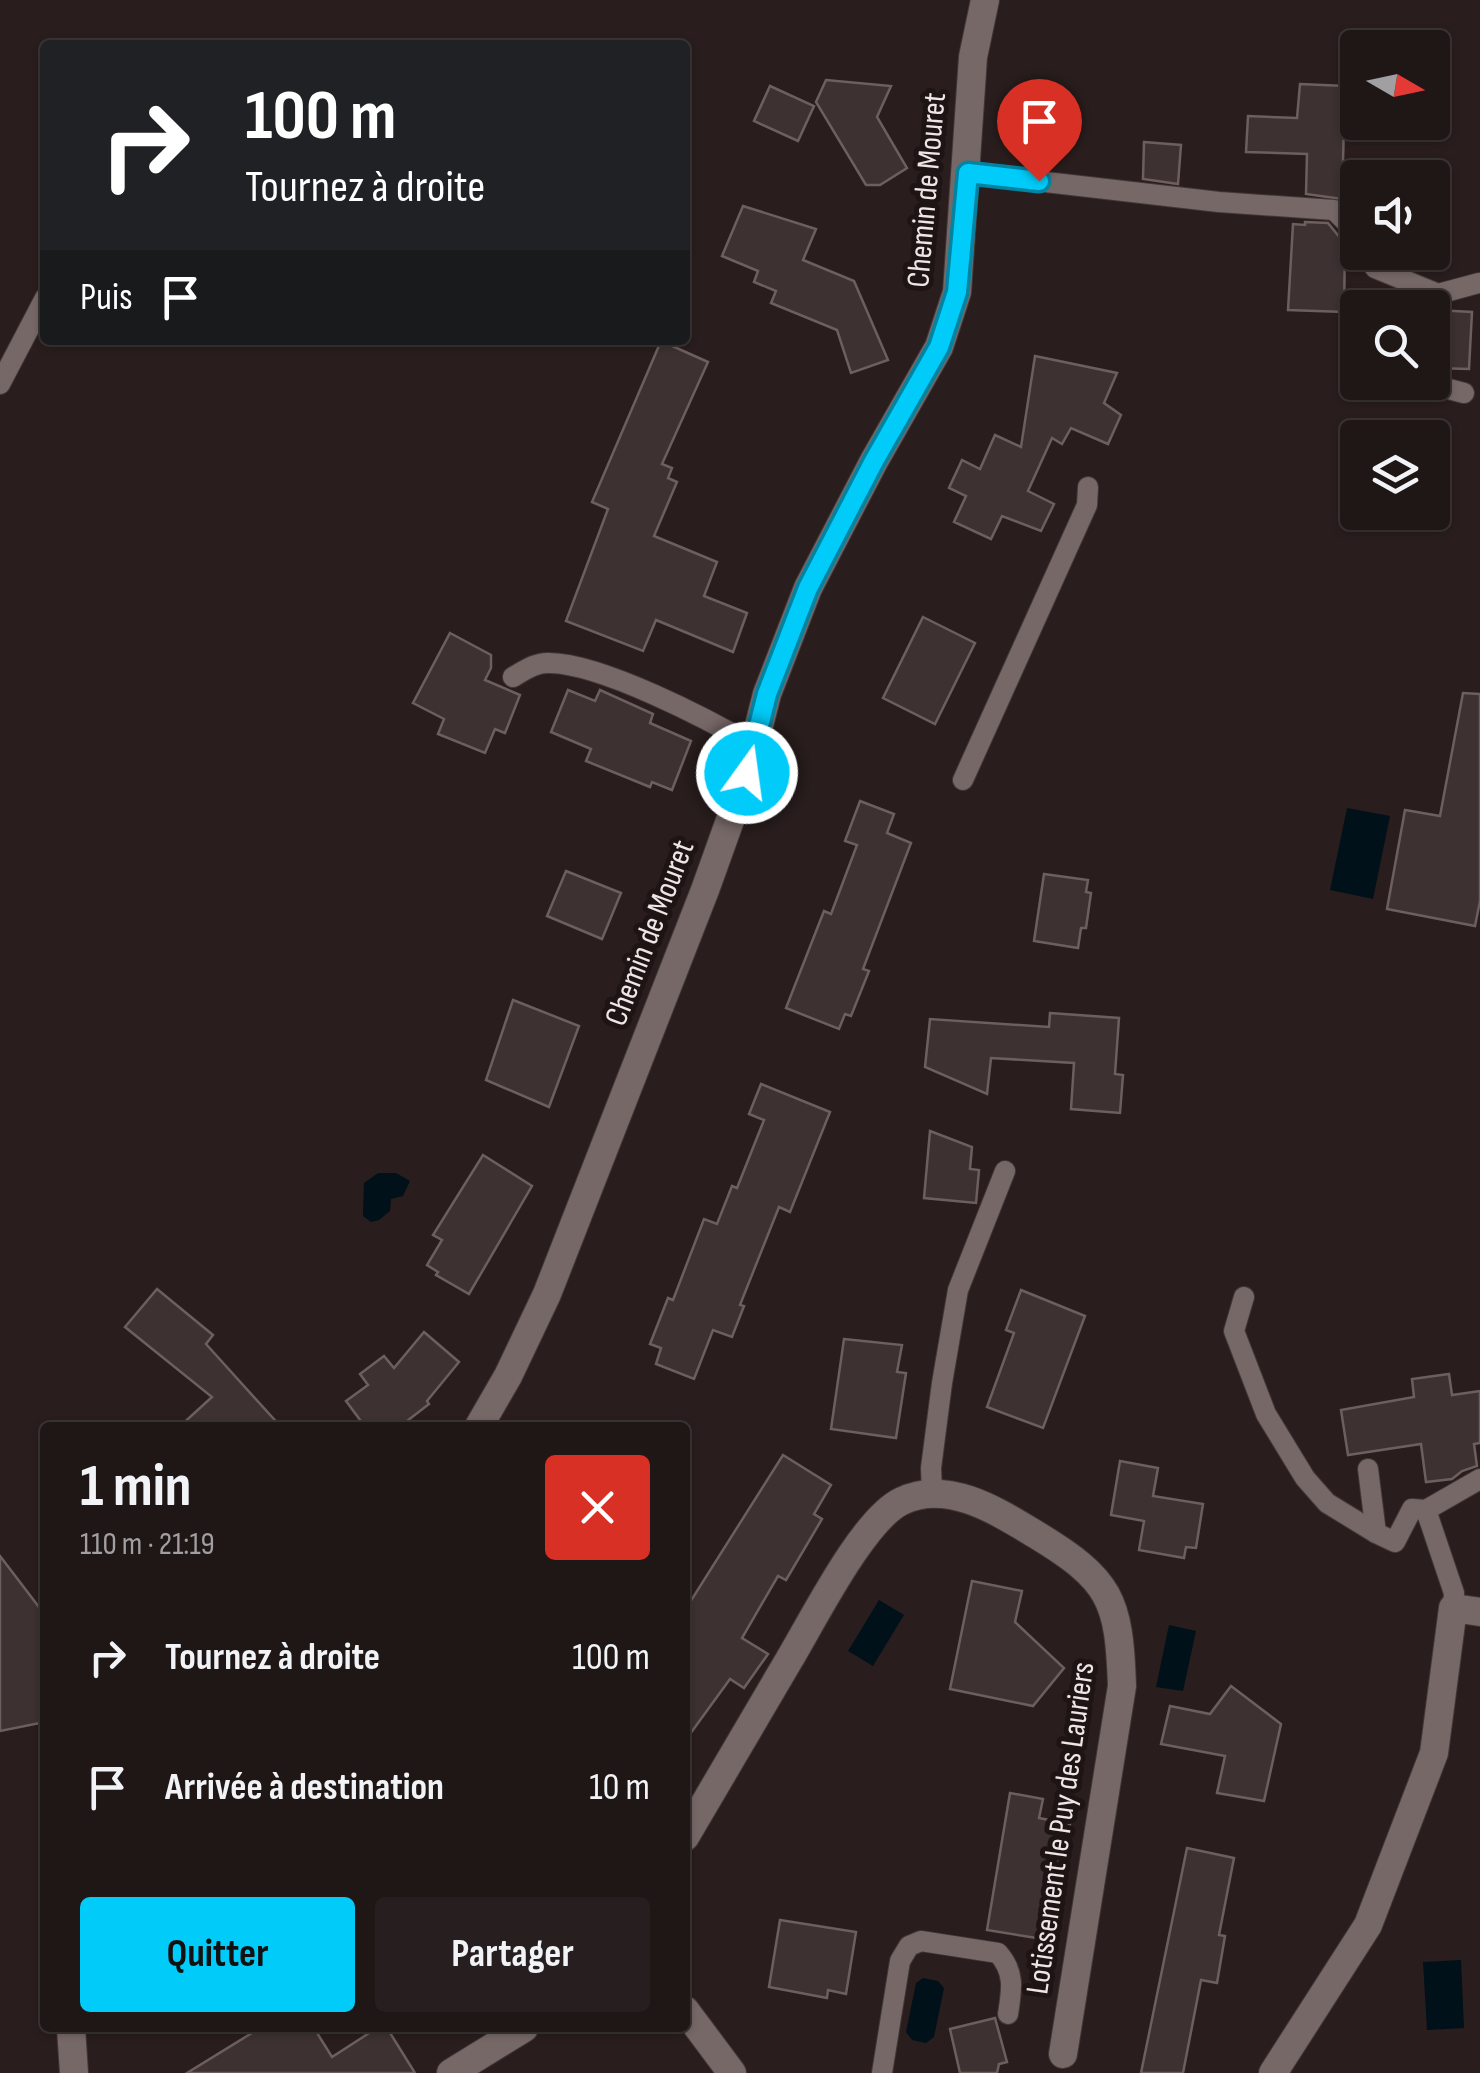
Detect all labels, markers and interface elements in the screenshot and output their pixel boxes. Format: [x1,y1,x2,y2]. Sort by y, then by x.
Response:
north arrow [1340,30,1450,140]
map controls [1340,30,1450,530]
text: 100 m [245,75,396,159]
pin [997,79,1082,182]
icon: right [80,80,210,210]
street label: Chemin de Mouret [899,91,955,289]
icon: arrive [1012,94,1067,149]
text: Tournez à droite [245,160,485,215]
button: sound [1340,160,1450,270]
icon: arrive [153,270,208,325]
text: Puis [80,275,133,320]
button: search [1340,290,1450,400]
button: layers [1340,420,1450,530]
position arrow [695,721,799,825]
street label: Chemin de Mouret [597,835,703,1031]
text: 1 min [80,1451,192,1523]
button: close [545,1455,650,1560]
text: 110 m · 21:19 [80,1525,215,1564]
icon: right [80,1630,135,1685]
text: Tournez à droite [165,1635,380,1680]
text: 100 m [572,1635,650,1680]
street label: Lotissement le Puy des Lauriers [1018,1659,1104,1997]
icon: arrive [80,1760,135,1815]
text: Arrivée à destination [165,1765,444,1810]
text: 10 m [589,1765,650,1810]
button: Quitter [80,1897,355,2012]
button: Partager [375,1897,650,2012]

